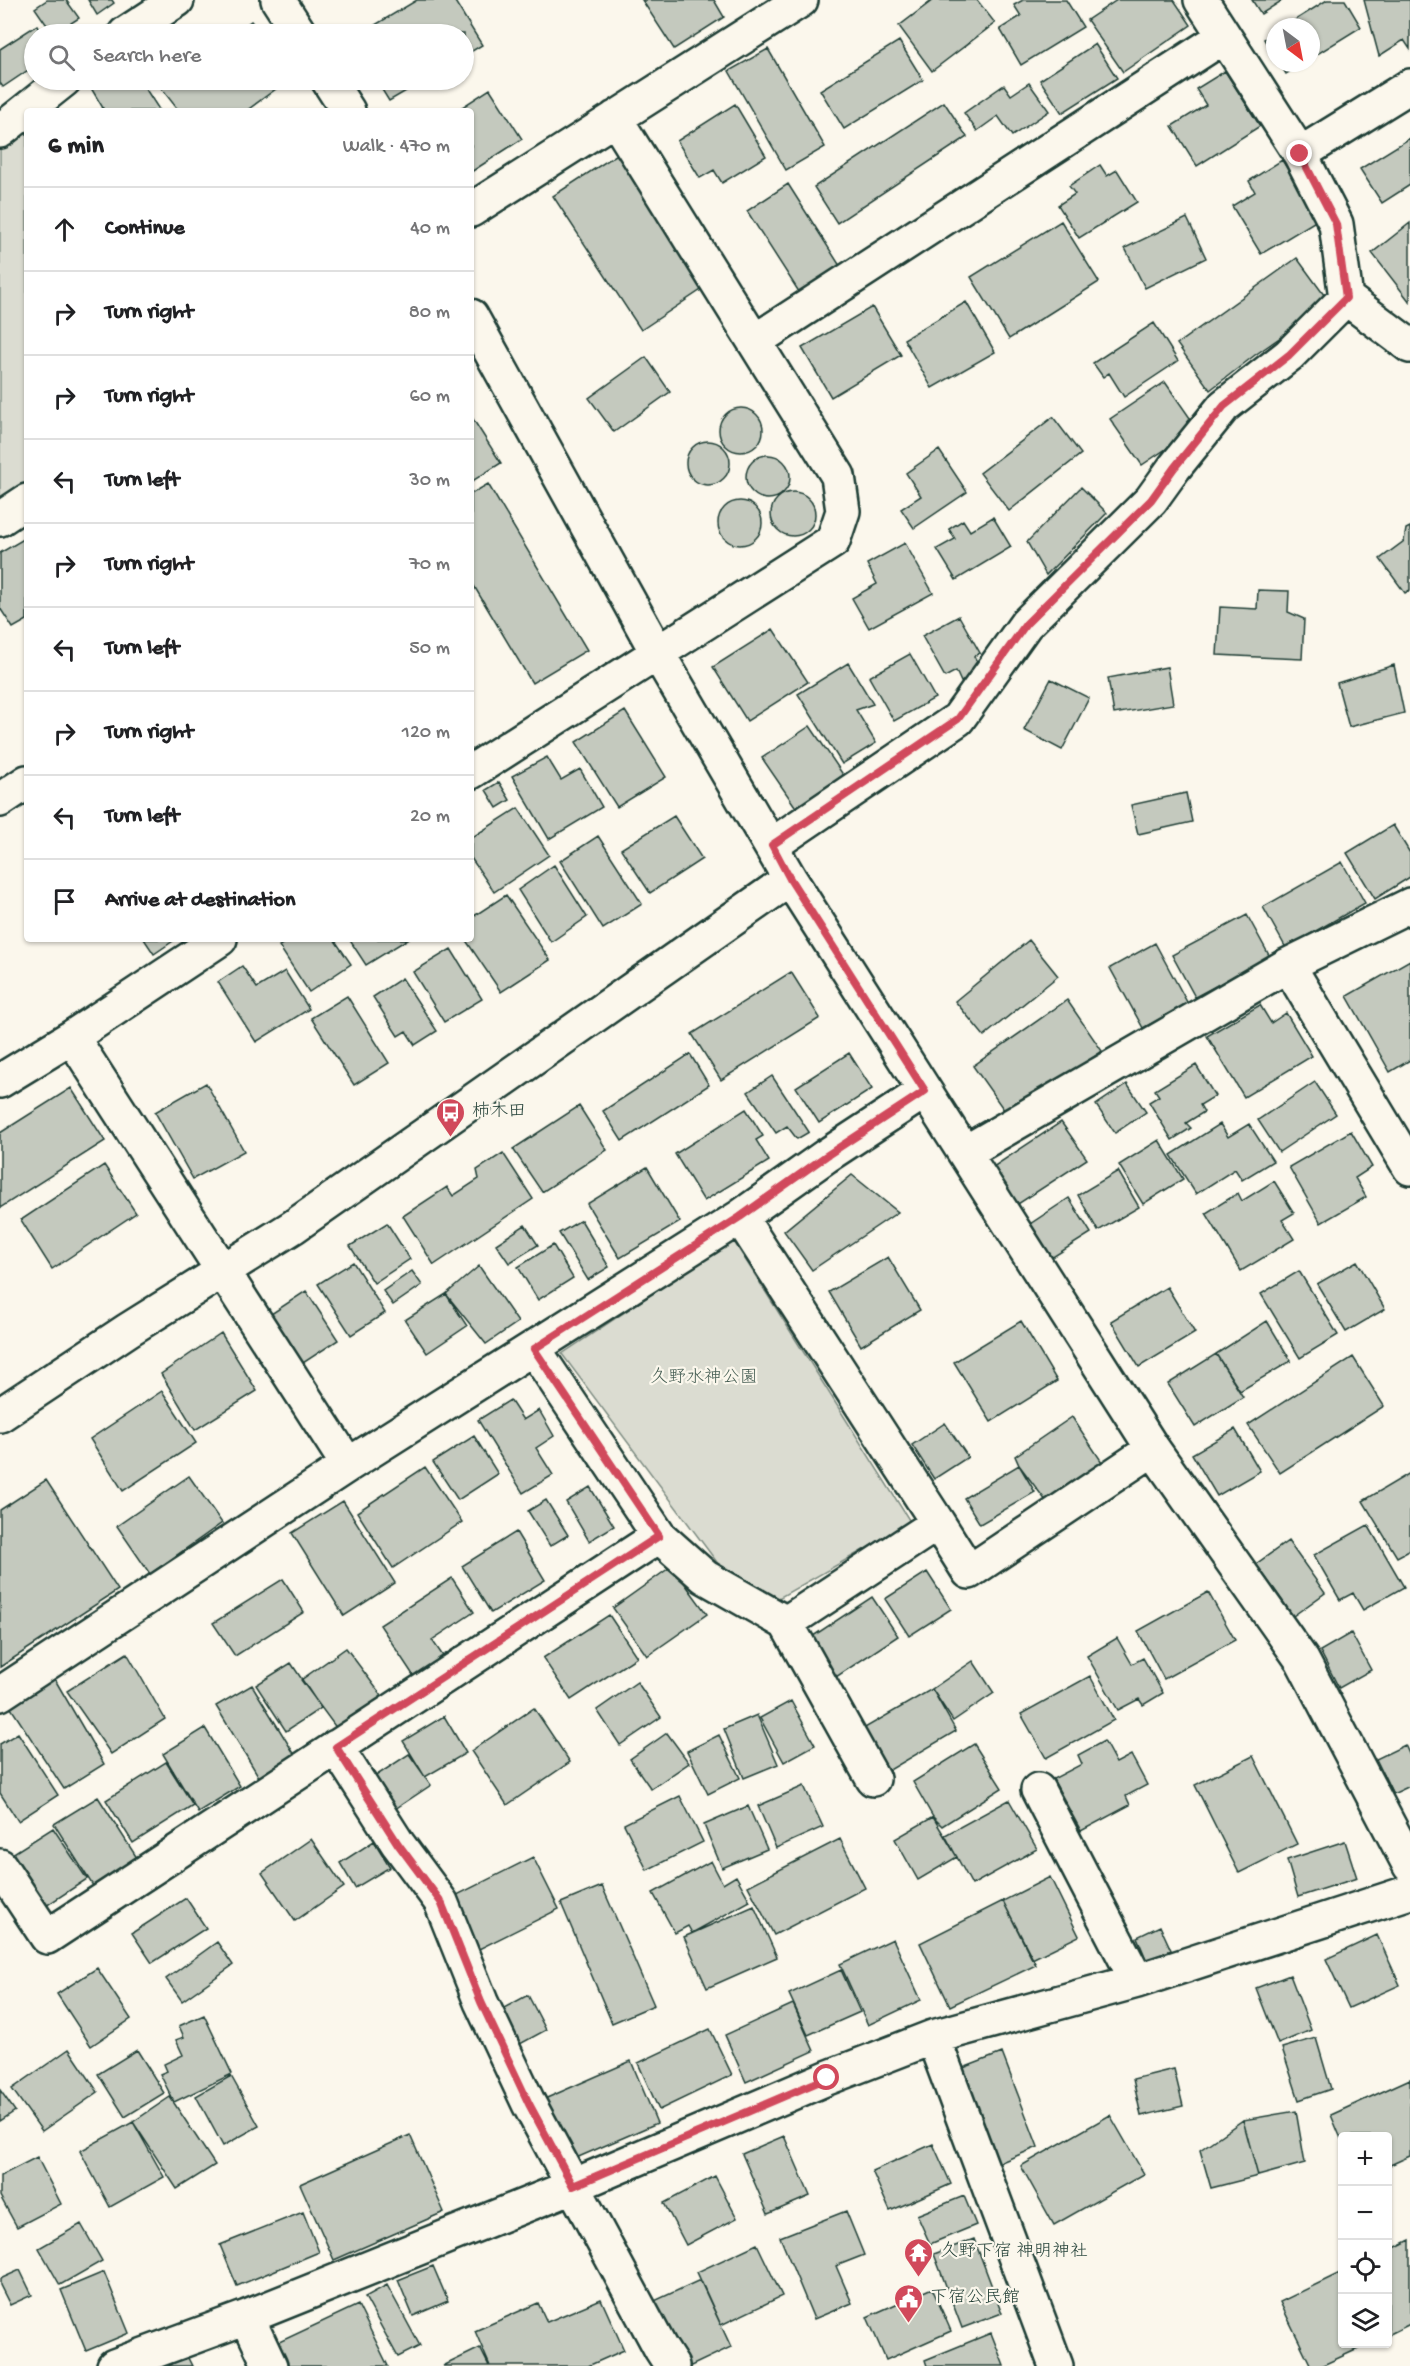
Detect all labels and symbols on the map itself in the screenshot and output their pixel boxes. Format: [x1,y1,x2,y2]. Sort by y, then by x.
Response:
north arrow [1266,18,1320,72]
route end [1286,140,1312,166]
bus stop icon: 柿木田 [435,1096,467,1138]
place label: 柿木田 [472,1101,526,1123]
park label: 久野水神公園 [650,1367,758,1389]
route start [813,2064,839,2090]
temple icon: 久野下宿 神明神社 [903,2236,935,2278]
place label: 久野下宿 神明神社 [940,2241,1088,2263]
public building icon: 下宿公民館 [893,2282,925,2324]
place label: 下宿公民館 [930,2287,1020,2309]

